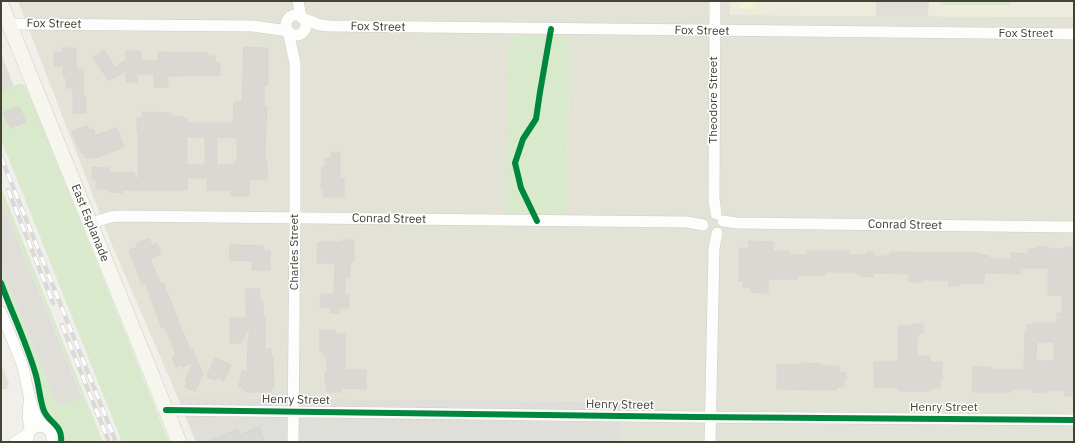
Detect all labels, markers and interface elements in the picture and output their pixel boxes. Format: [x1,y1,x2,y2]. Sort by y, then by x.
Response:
street label: Fox Street [26,16,82,32]
street label: Fox Street [350,19,406,35]
street label: Fox Street [674,23,730,39]
street label: Fox Street [999,27,1053,41]
street label: Theodore Street [707,56,721,144]
street label: East Esplanade [68,182,112,264]
street label: Conrad Street [352,211,426,227]
street label: Charles Street [288,214,302,290]
street label: Conrad Street [868,217,942,233]
street label: Henry Street [262,392,330,408]
street label: Henry Street [586,397,654,413]
street label: Henry Street [910,401,978,415]

